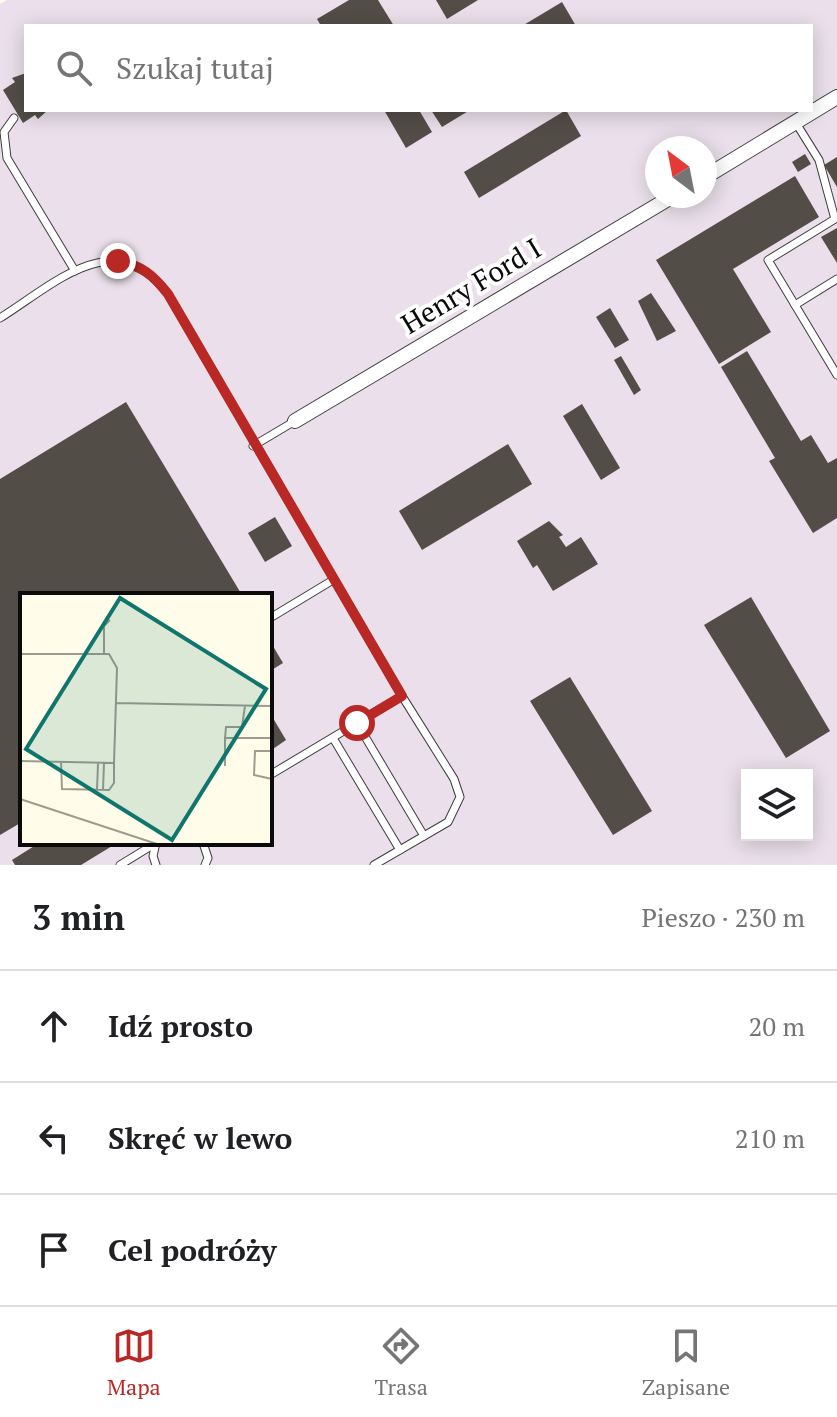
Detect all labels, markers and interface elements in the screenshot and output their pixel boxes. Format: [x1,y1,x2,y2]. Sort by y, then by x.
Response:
search box [24,24,813,112]
icon: search [52,46,96,90]
text: Szukaj tutaj [116,48,274,88]
north arrow [645,136,717,208]
street label: Henry Ford I [394,229,548,342]
route end [100,243,136,279]
inset map [20,593,272,845]
route start [339,705,375,741]
map controls [741,769,813,841]
button: layers [741,769,813,841]
text: 3 min [32,895,125,940]
text: Pieszo · 230 m [641,900,805,934]
icon: ahead [32,1004,76,1048]
text: Idź prosto [108,1006,253,1046]
text: 20 m [749,1009,805,1043]
icon: left [32,1116,76,1160]
text: Skręć w lewo [108,1118,292,1158]
text: 210 m [735,1121,805,1155]
icon: arrive [32,1228,76,1272]
text: Cel podróży [108,1230,277,1270]
tab: Mapa [107,1324,161,1401]
tab: Trasa [375,1324,428,1401]
tab: Zapisane [642,1324,730,1401]

